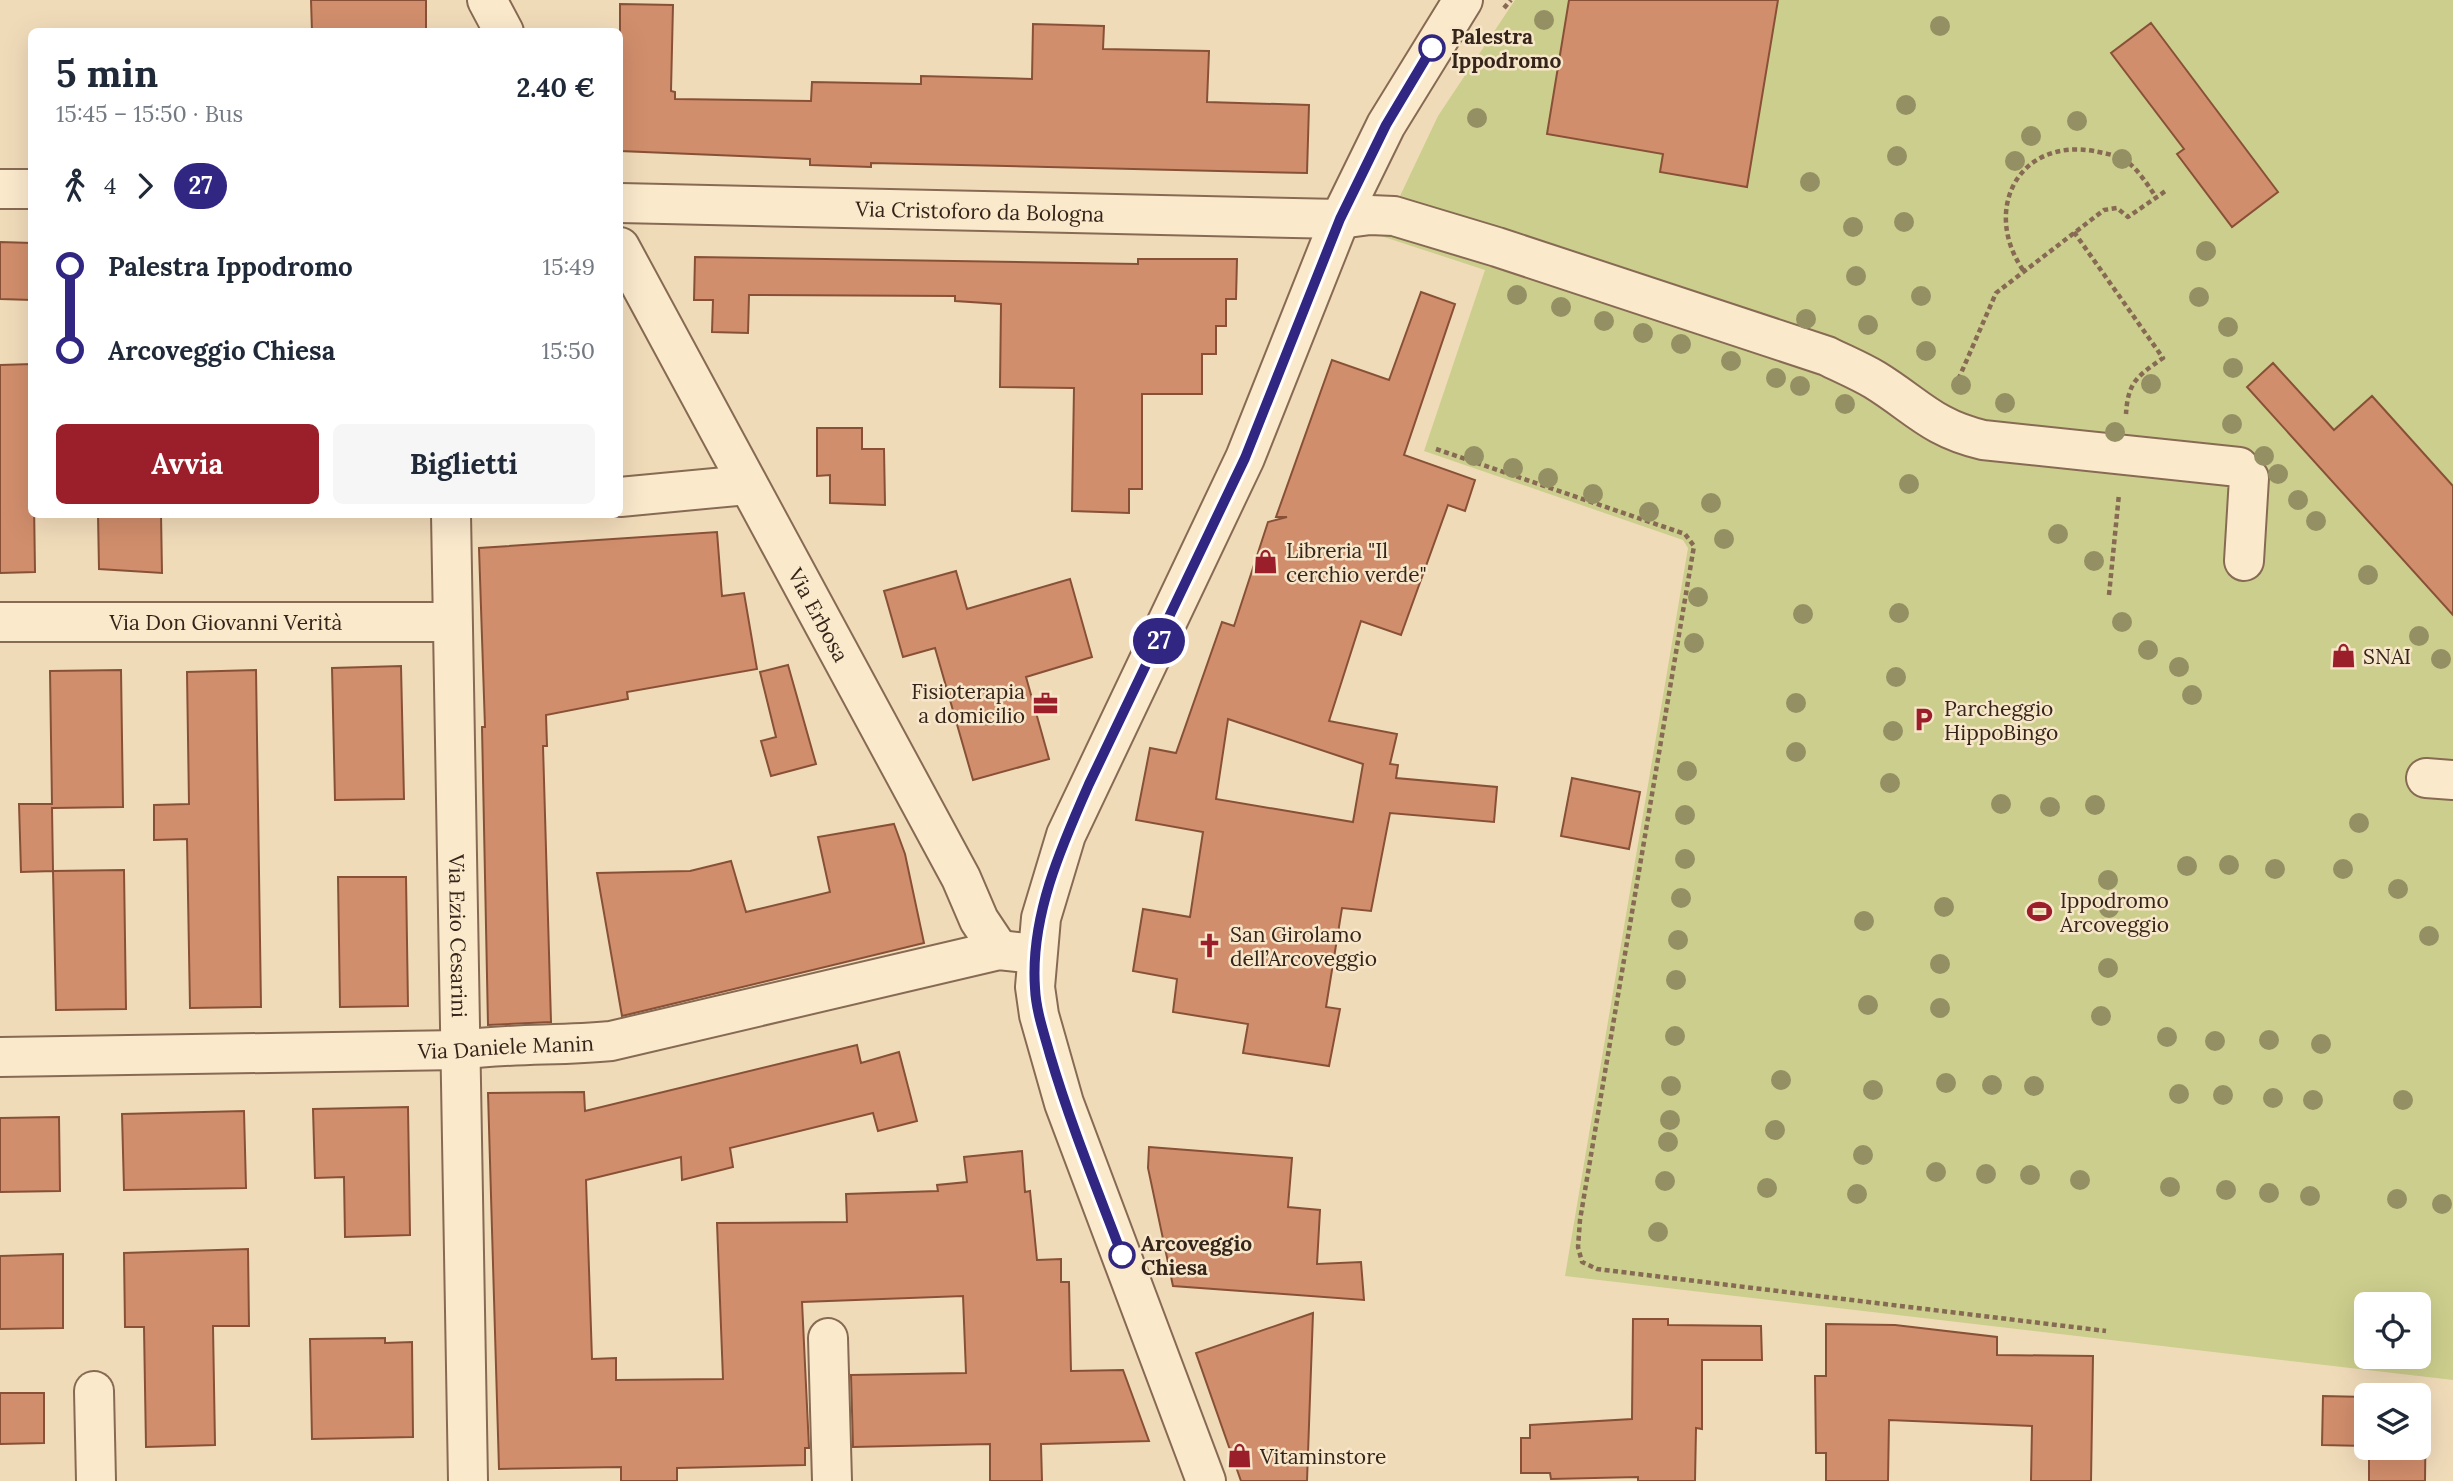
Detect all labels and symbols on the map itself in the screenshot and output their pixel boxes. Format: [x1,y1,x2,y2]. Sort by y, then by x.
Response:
place label: Palestra Ippodromo [1451,23,1561,74]
marker: Palestra Ippodromo [1419,35,1445,61]
street label: Via Cristoforo da Bologna [854,195,1105,227]
place label: Libreria "Il cerchio verde" [1286,537,1427,588]
shop icon: Libreria "Il cerchio verde" [1252,548,1280,576]
street label: Via Erbosa [782,562,855,667]
street label: Via Don Giovanni Verità [109,609,343,636]
line badge: 27 [1128,618,1190,664]
shop icon: SNAI [2329,642,2357,670]
place label: SNAI [2363,643,2411,670]
place label: Fisioterapia a domicilio [911,678,1025,729]
office icon: Fisioterapia a domicilio [1031,689,1059,717]
place label: Parcheggio HippoBingo [1944,695,2058,746]
parking icon: Parcheggio HippoBingo [1910,706,1938,734]
street label: Via Ezio Cesarini [443,853,473,1018]
place label: Ippodromo Arcoveggio [2059,887,2169,938]
sports icon: Ippodromo Arcoveggio [2026,898,2054,926]
place label: San Girolamo dell’Arcoveggio [1230,921,1377,972]
church icon: San Girolamo dell’Arcoveggio [1196,932,1224,960]
street label: Via Daniele Manin [417,1029,595,1064]
place label: Arcoveggio Chiesa [1141,1230,1252,1281]
marker: Arcoveggio Chiesa [1109,1242,1135,1268]
shop icon: Vitaminstore [1226,1442,1254,1470]
place label: Vitaminstore [1259,1443,1386,1470]

